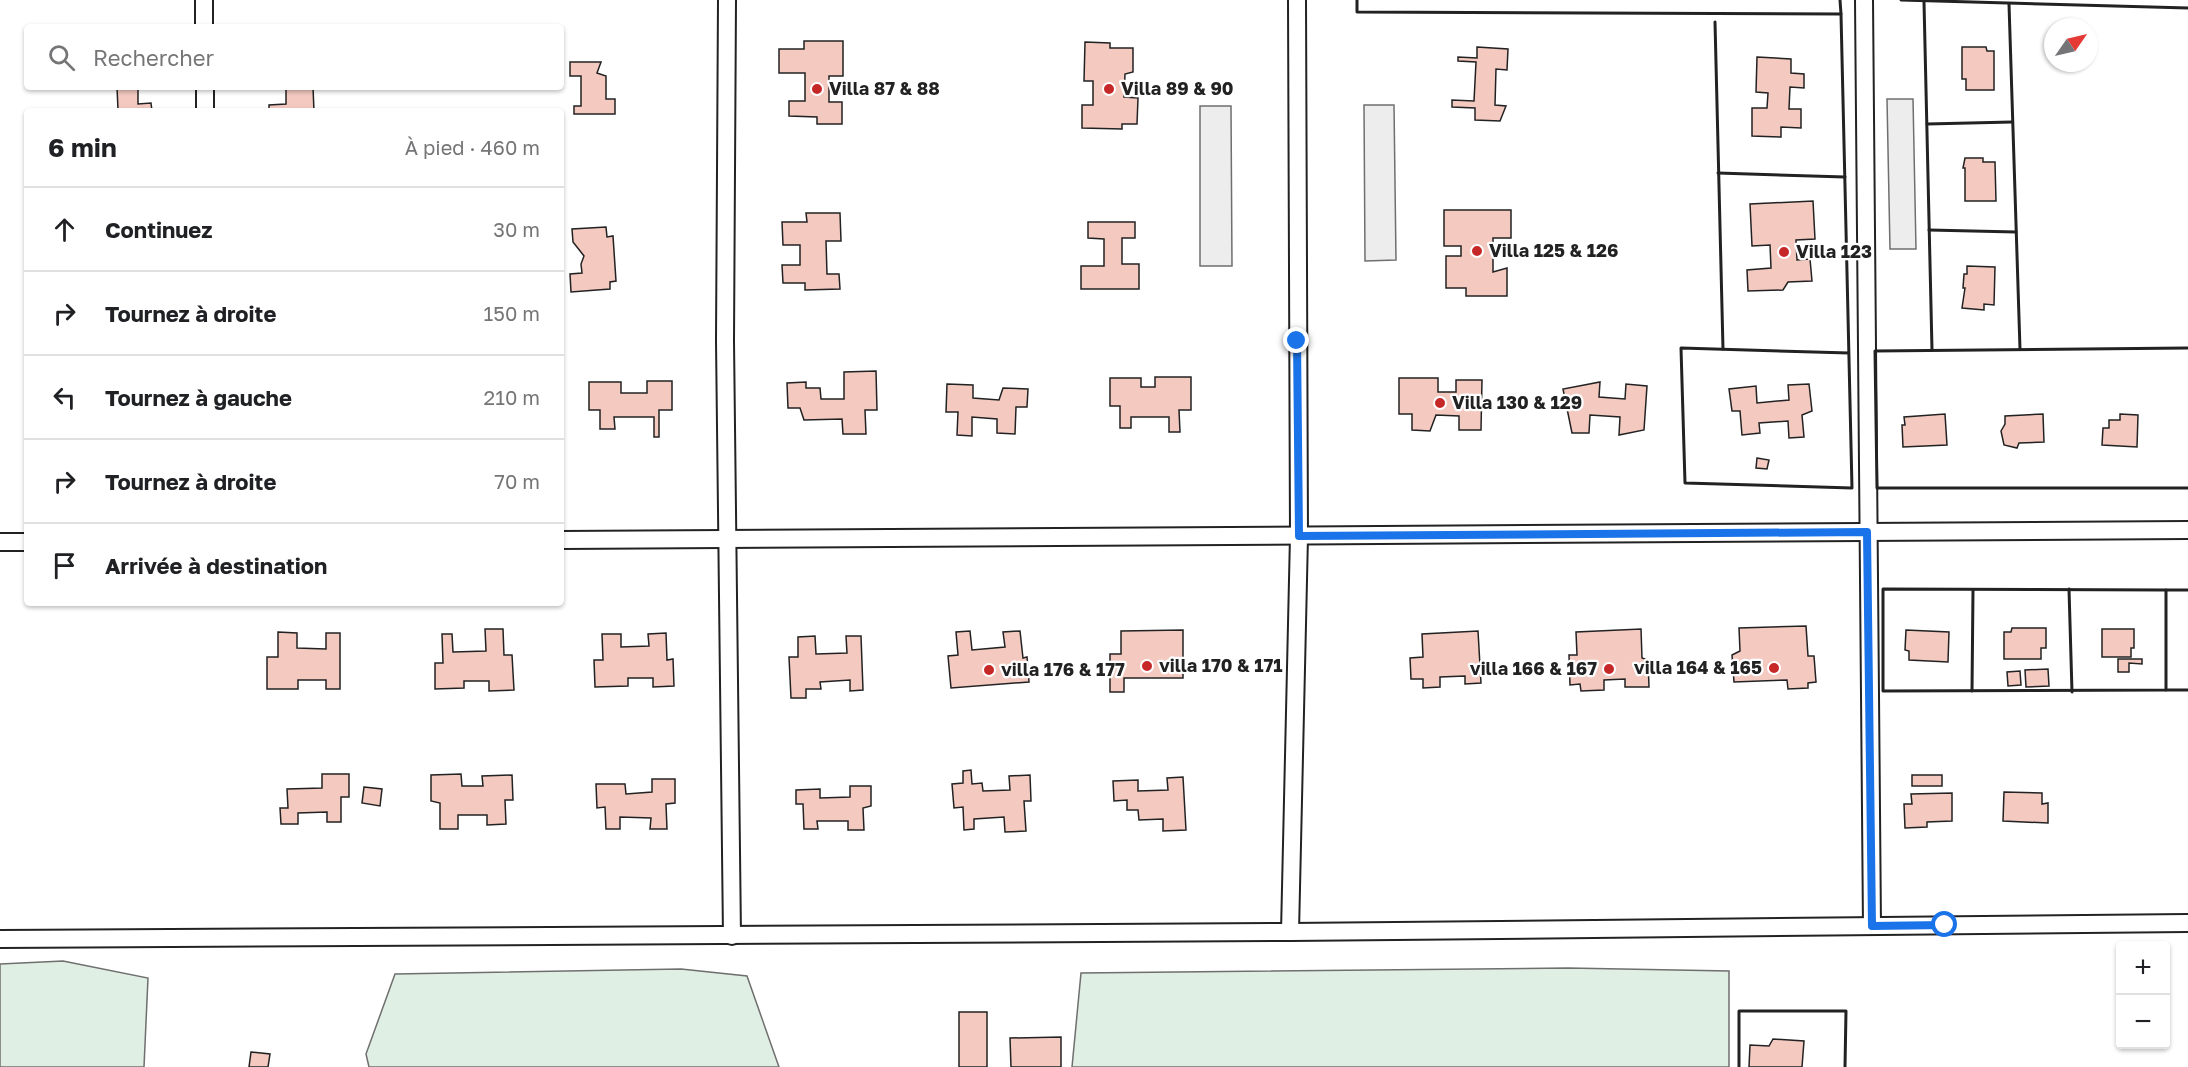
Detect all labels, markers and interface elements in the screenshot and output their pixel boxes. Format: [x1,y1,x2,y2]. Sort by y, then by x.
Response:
north arrow [2044,18,2098,72]
search box [24,24,564,90]
icon: search [45,41,78,74]
text: Rechercher [93,44,214,71]
place label: Villa 87 & 88 [829,77,940,99]
place label: Villa 89 & 90 [1121,77,1234,99]
marker: Villa 87 & 88 [810,82,824,96]
marker: Villa 89 & 90 [1102,82,1116,96]
text: 6 min [48,132,117,163]
text: À pied · 460 m [405,135,540,159]
icon: ahead [48,213,81,246]
text: Continuez [105,216,212,243]
text: 30 m [493,217,540,241]
place label: Villa 125 & 126 [1489,239,1618,261]
place label: Villa 123 [1796,240,1872,262]
marker: Villa 125 & 126 [1470,244,1484,258]
marker: Villa 123 [1777,245,1791,259]
icon: right [48,297,81,330]
text: Tournez à droite [105,300,276,327]
text: 150 m [484,301,540,325]
route end [1283,327,1309,353]
icon: left [48,381,81,414]
text: Tournez à gauche [105,384,292,411]
text: 210 m [484,385,540,409]
place label: Villa 130 & 129 [1452,391,1582,413]
marker: Villa 130 & 129 [1433,396,1447,410]
icon: right [48,465,81,498]
text: Tournez à droite [105,468,276,495]
text: 70 m [494,469,540,493]
icon: arrive [48,549,81,582]
text: Arrivée à destination [105,552,327,579]
place label: villa 170 & 171 [1159,654,1283,676]
place label: villa 164 & 165 [1634,656,1762,678]
place label: villa 166 & 167 [1470,657,1597,679]
place label: villa 176 & 177 [1001,658,1125,680]
marker: villa 170 & 171 [1140,659,1154,673]
marker: villa 164 & 165 [1767,661,1781,675]
marker: villa 166 & 167 [1602,662,1616,676]
marker: villa 176 & 177 [982,663,996,677]
route start [1931,911,1957,937]
map controls [2116,941,2170,1049]
button: + [2116,941,2170,995]
button: − [2116,995,2170,1049]

